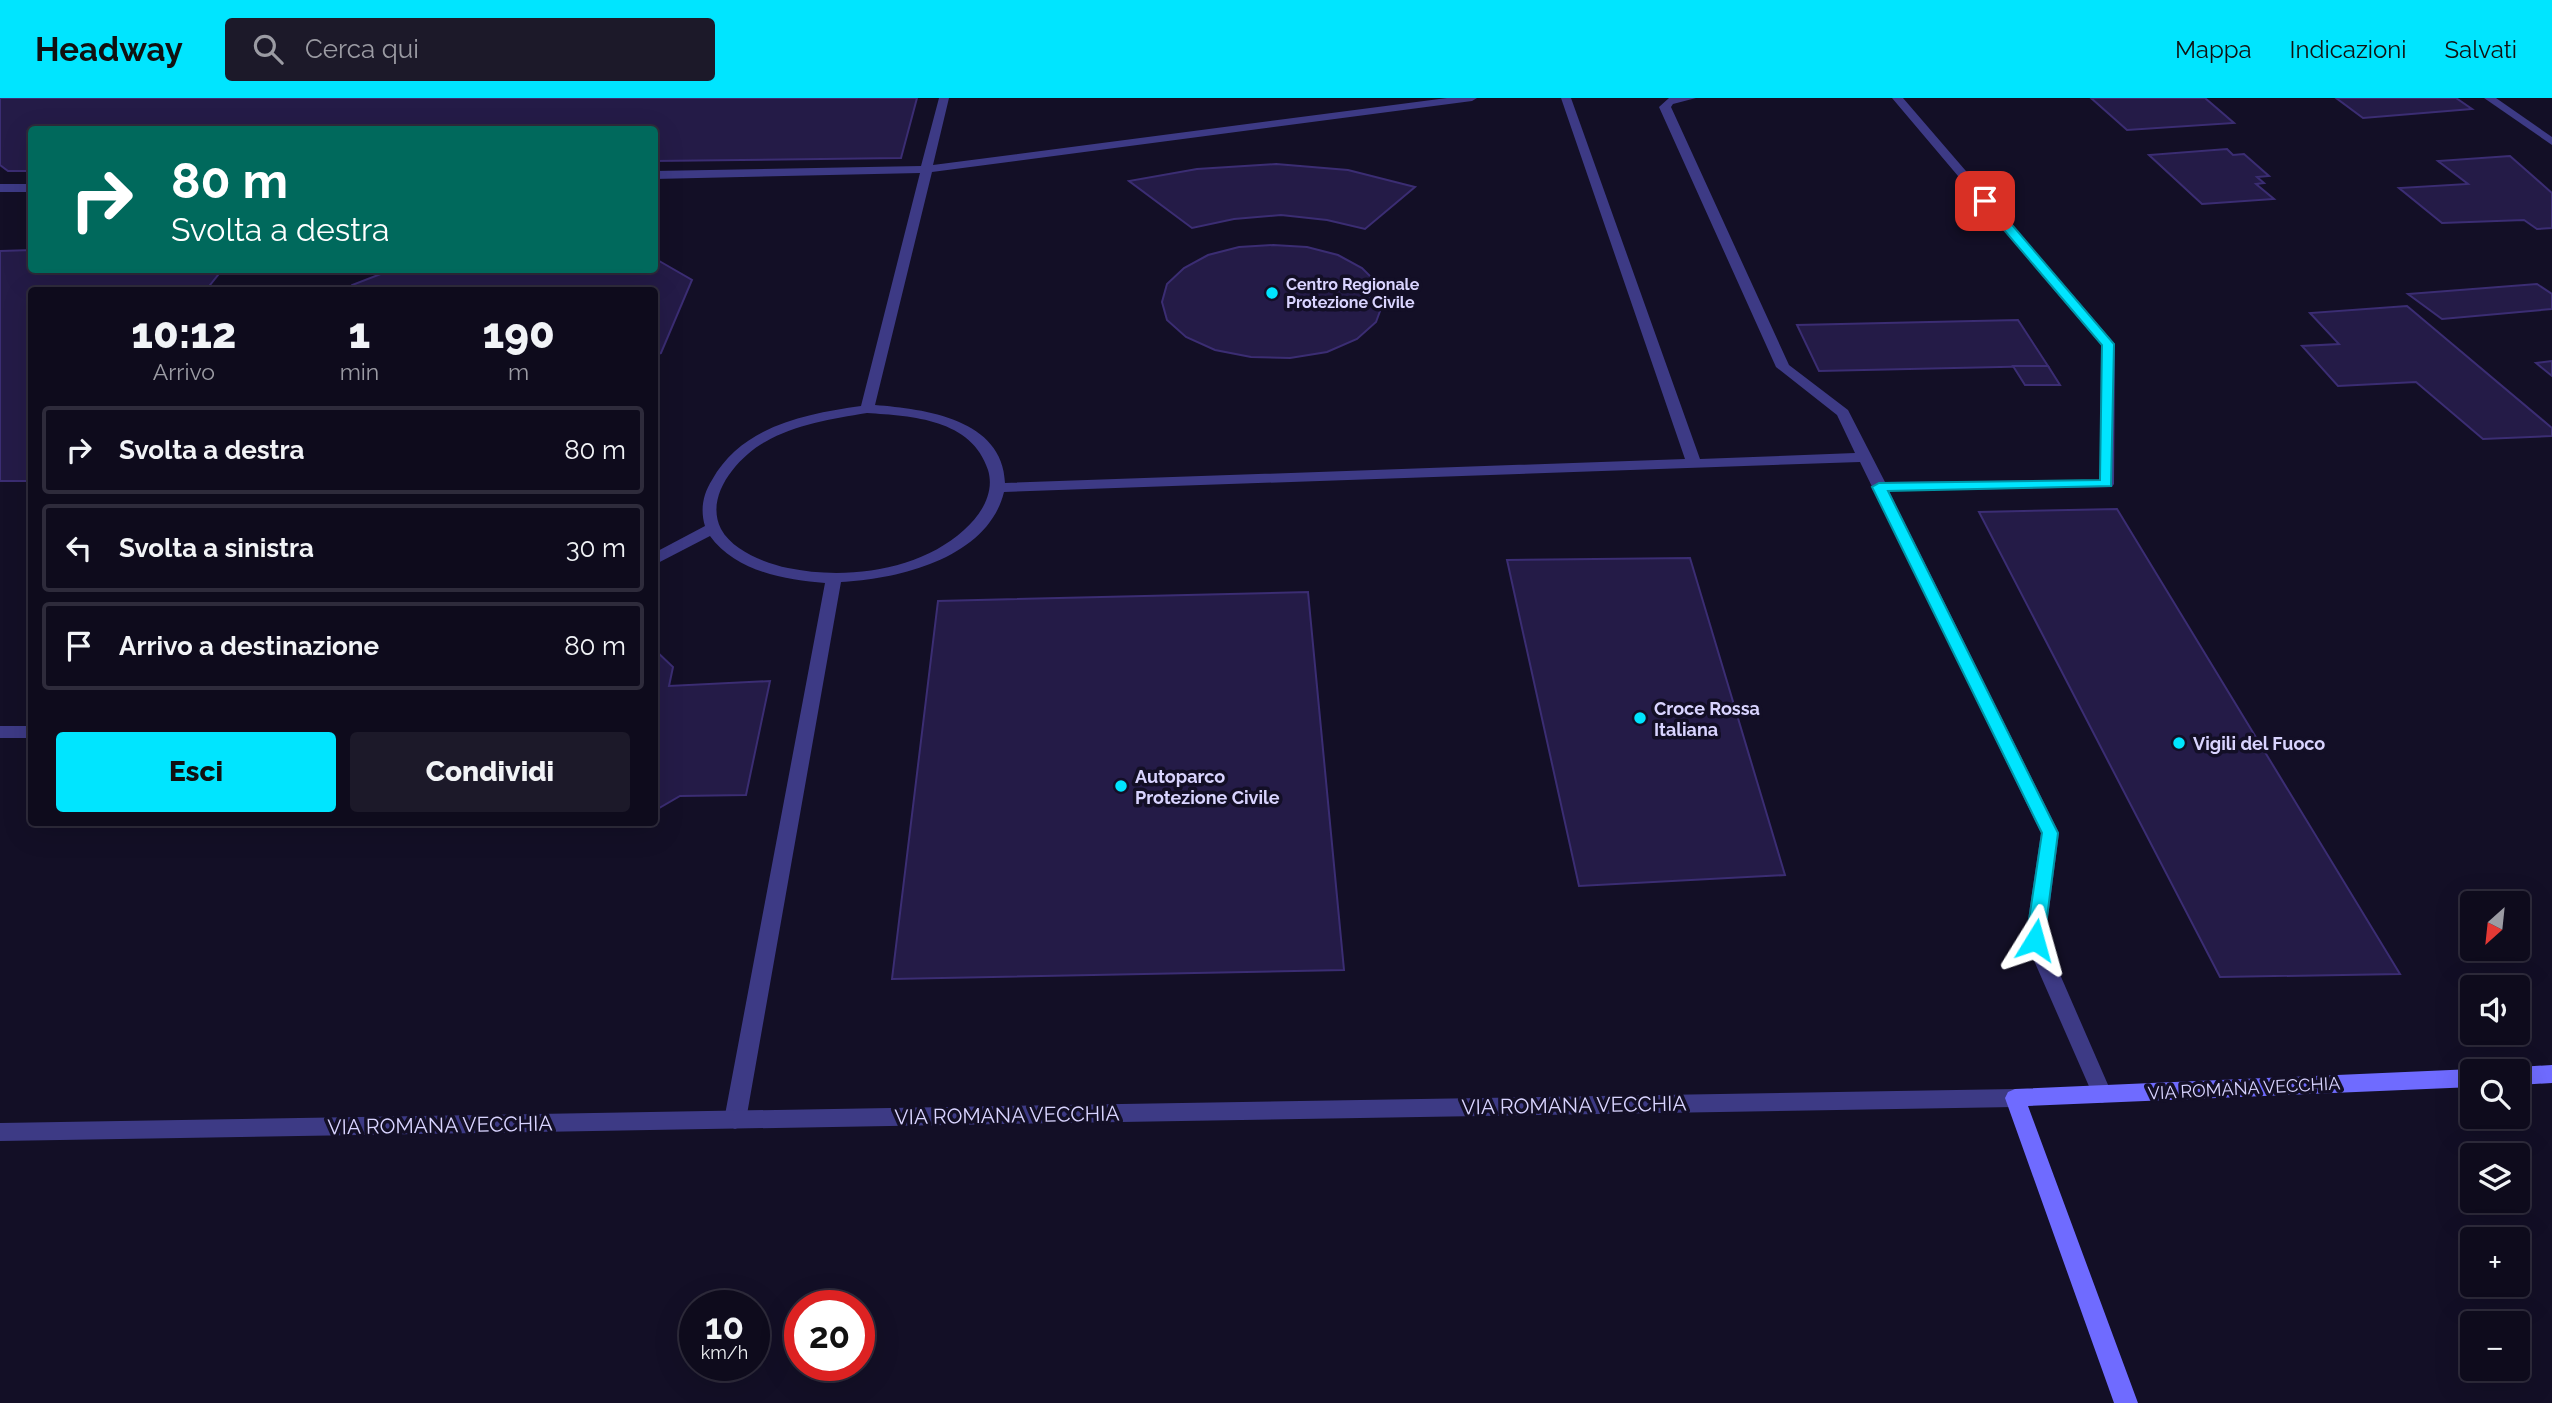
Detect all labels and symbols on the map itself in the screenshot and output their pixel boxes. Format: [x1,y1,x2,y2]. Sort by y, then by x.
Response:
pin [1955,171,2015,231]
place label: Centro Regionale Protezione Civile [1286,275,1420,312]
marker: Centro Regionale Protezione Civile [1264,285,1280,301]
place label: Croce Rossa Italiana [1654,698,1760,740]
marker: Croce Rossa Italiana [1632,710,1648,726]
place label: Vigili del Fuoco [2193,733,2325,754]
marker: Vigili del Fuoco [2171,735,2187,751]
place label: Autoparco Protezione Civile [1135,766,1280,808]
marker: Autoparco Protezione Civile [1113,778,1129,794]
north arrow [2460,891,2530,961]
position arrow [1998,903,2072,977]
street label: VIA ROMANA VECCHIA [2147,1072,2341,1104]
street label: VIA ROMANA VECCHIA [1461,1091,1687,1119]
street label: VIA ROMANA VECCHIA [894,1101,1120,1129]
street label: VIA ROMANA VECCHIA [327,1111,553,1139]
speed limit sign: 20 [784,1290,875,1381]

